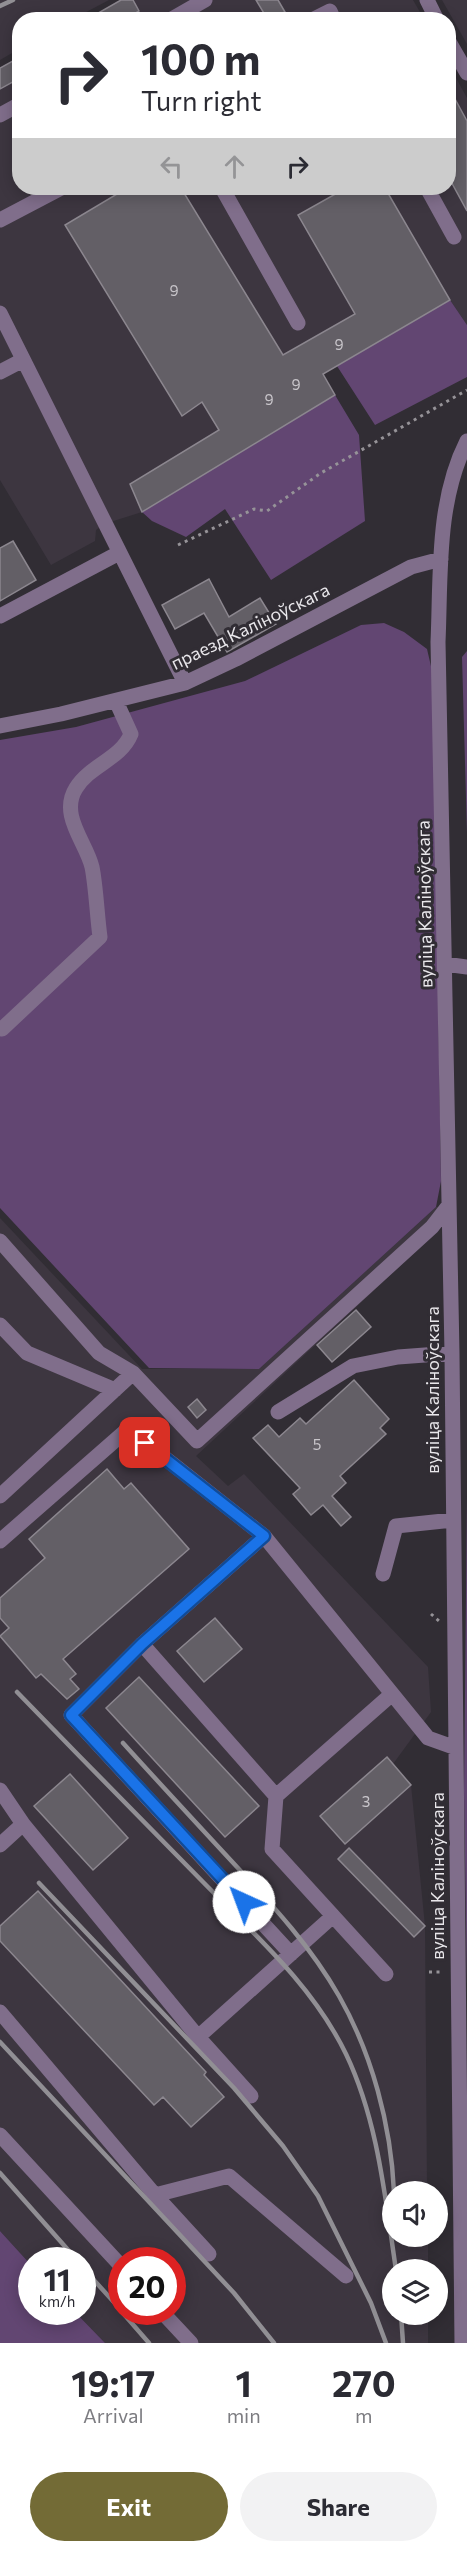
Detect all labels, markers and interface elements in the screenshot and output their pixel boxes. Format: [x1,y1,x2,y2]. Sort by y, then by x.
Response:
text: 100 m [141,32,261,84]
icon: right [42,36,120,114]
text: Turn right [141,84,261,117]
icon: left [155,150,188,183]
icon: ahead [218,150,251,183]
icon: right [281,150,314,183]
house number: 9 [169,281,179,299]
house number: 9 [334,335,344,353]
house number: 9 [291,375,301,393]
house number: 9 [264,390,274,408]
street label: праезд Каліноўскага [167,578,333,674]
street label: вуліца Каліноўскага [412,820,436,988]
street label: вуліца Каліноўскага [421,1306,443,1474]
pin [119,1417,170,1468]
icon: arrive [128,1426,161,1459]
house number: 5 [313,1435,321,1453]
house number: 3 [362,1792,370,1810]
street label: вуліца Каліноўскага [426,1792,448,1960]
position arrow [212,1870,276,1934]
map controls [382,2181,448,2325]
button: sound [382,2181,448,2247]
speed limit sign: 20 [108,2247,186,2325]
button: layers [382,2259,448,2325]
text: 11 [43,2260,71,2297]
text: km/h [39,2292,75,2310]
text: 19:17 [71,2360,155,2404]
text: 1 [236,2360,252,2404]
text: 270 [332,2360,396,2404]
text: Arrival [83,2403,144,2427]
text: min [227,2403,261,2427]
text: m [355,2403,373,2427]
button: Exit [30,2472,228,2541]
button: Share [240,2472,437,2541]

